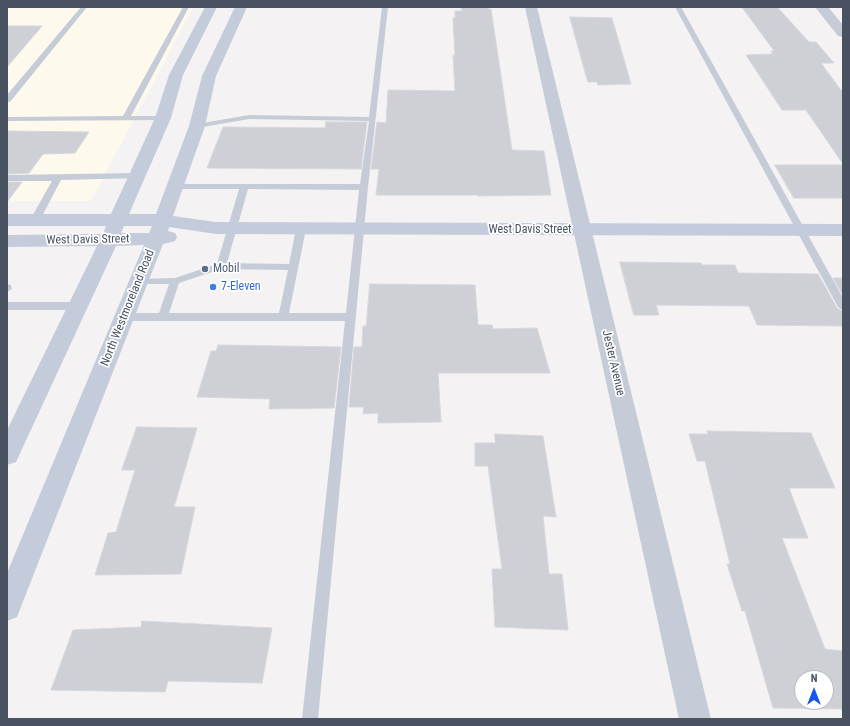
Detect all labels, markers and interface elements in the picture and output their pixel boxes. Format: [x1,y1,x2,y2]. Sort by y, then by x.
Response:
street label: West Davis Street [488,223,572,237]
street label: West Davis Street [46,232,130,248]
street label: North Westmoreland Road [98,248,158,368]
place label: Mobil [213,262,240,276]
marker: Mobil [200,264,210,274]
place label: 7-Eleven [221,280,261,294]
marker: 7-Eleven [208,282,218,292]
street label: Jester Avenue [598,329,628,397]
north arrow [794,670,834,710]
text: N [811,672,817,685]

